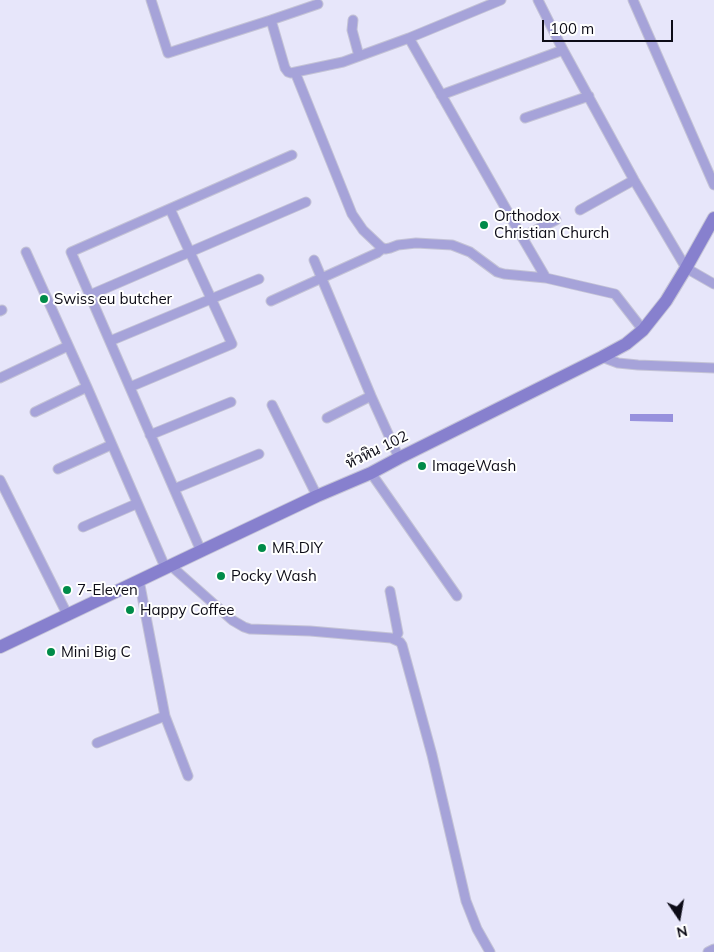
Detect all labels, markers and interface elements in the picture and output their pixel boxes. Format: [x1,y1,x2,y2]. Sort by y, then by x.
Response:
scale bar [544,10,675,42]
text: 100 m [550,19,594,38]
place label: Orthodox Christian Church [494,207,609,242]
marker: Orthodox Christian Church [478,219,490,231]
place label: Swiss eu butcher [54,290,172,308]
marker: Swiss eu butcher [38,293,50,305]
street label: หัวหิน 102 [343,427,411,473]
place label: ImageWash [432,457,516,475]
marker: ImageWash [416,460,428,472]
place label: MR.DIY [272,539,323,557]
marker: MR.DIY [256,542,268,554]
place label: Pocky Wash [231,567,317,585]
marker: Pocky Wash [215,570,227,582]
place label: 7-Eleven [77,581,138,599]
marker: 7-Eleven [61,584,73,596]
place label: Happy Coffee [140,601,234,619]
marker: Happy Coffee [124,604,136,616]
place label: Mini Big C [61,643,131,661]
marker: Mini Big C [45,646,57,658]
north arrow [654,892,704,942]
text: N [675,922,689,942]

